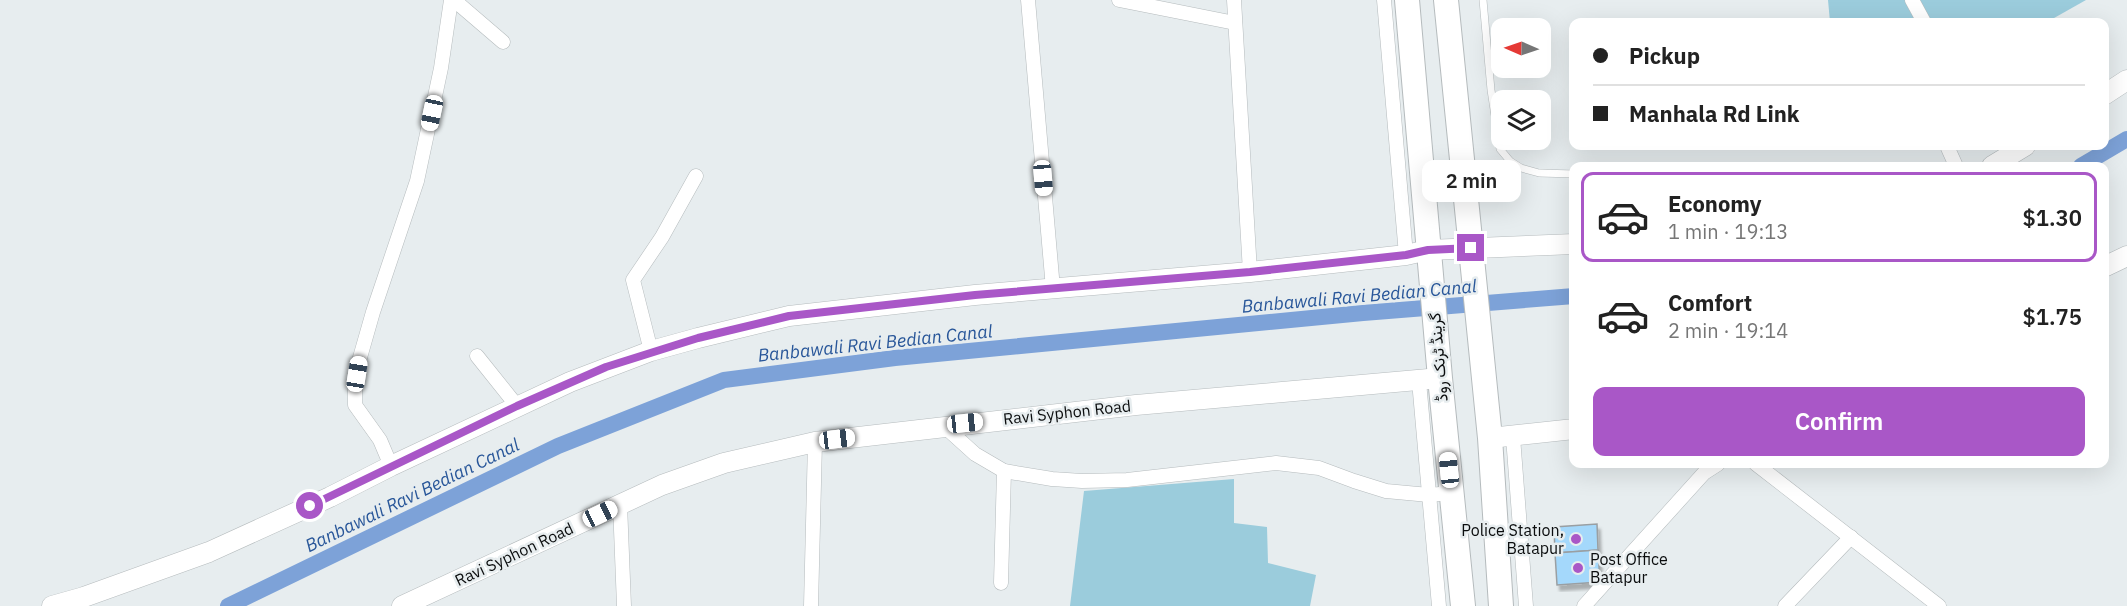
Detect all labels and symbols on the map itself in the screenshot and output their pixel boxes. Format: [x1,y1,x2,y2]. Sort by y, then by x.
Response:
north arrow [1491,18,1551,78]
car [419,94,445,132]
car [1032,159,1054,197]
callout: 2 min [1422,161,1520,203]
route end [1457,234,1484,261]
water label: Banbawali Ravi Bedian Canal [1241,274,1478,318]
street label: گرینڈ ٹرنک روڈ [1424,312,1453,402]
water label: Banbawali Ravi Bedian Canal [757,319,994,367]
car [345,355,369,393]
street label: Ravi Syphon Road [1002,395,1132,429]
car [946,412,984,434]
car [818,428,856,450]
water label: Banbawali Ravi Bedian Canal [301,433,523,557]
car [1438,451,1460,489]
route start [296,492,323,519]
car [580,498,620,530]
street label: Ravi Syphon Road [452,518,576,590]
place label: Police Station, Batapur [1461,520,1564,558]
marker: Police Station, Batapur [1569,532,1583,546]
place label: Post Office Batapur [1590,549,1668,587]
marker: Post Office Batapur [1571,561,1585,575]

